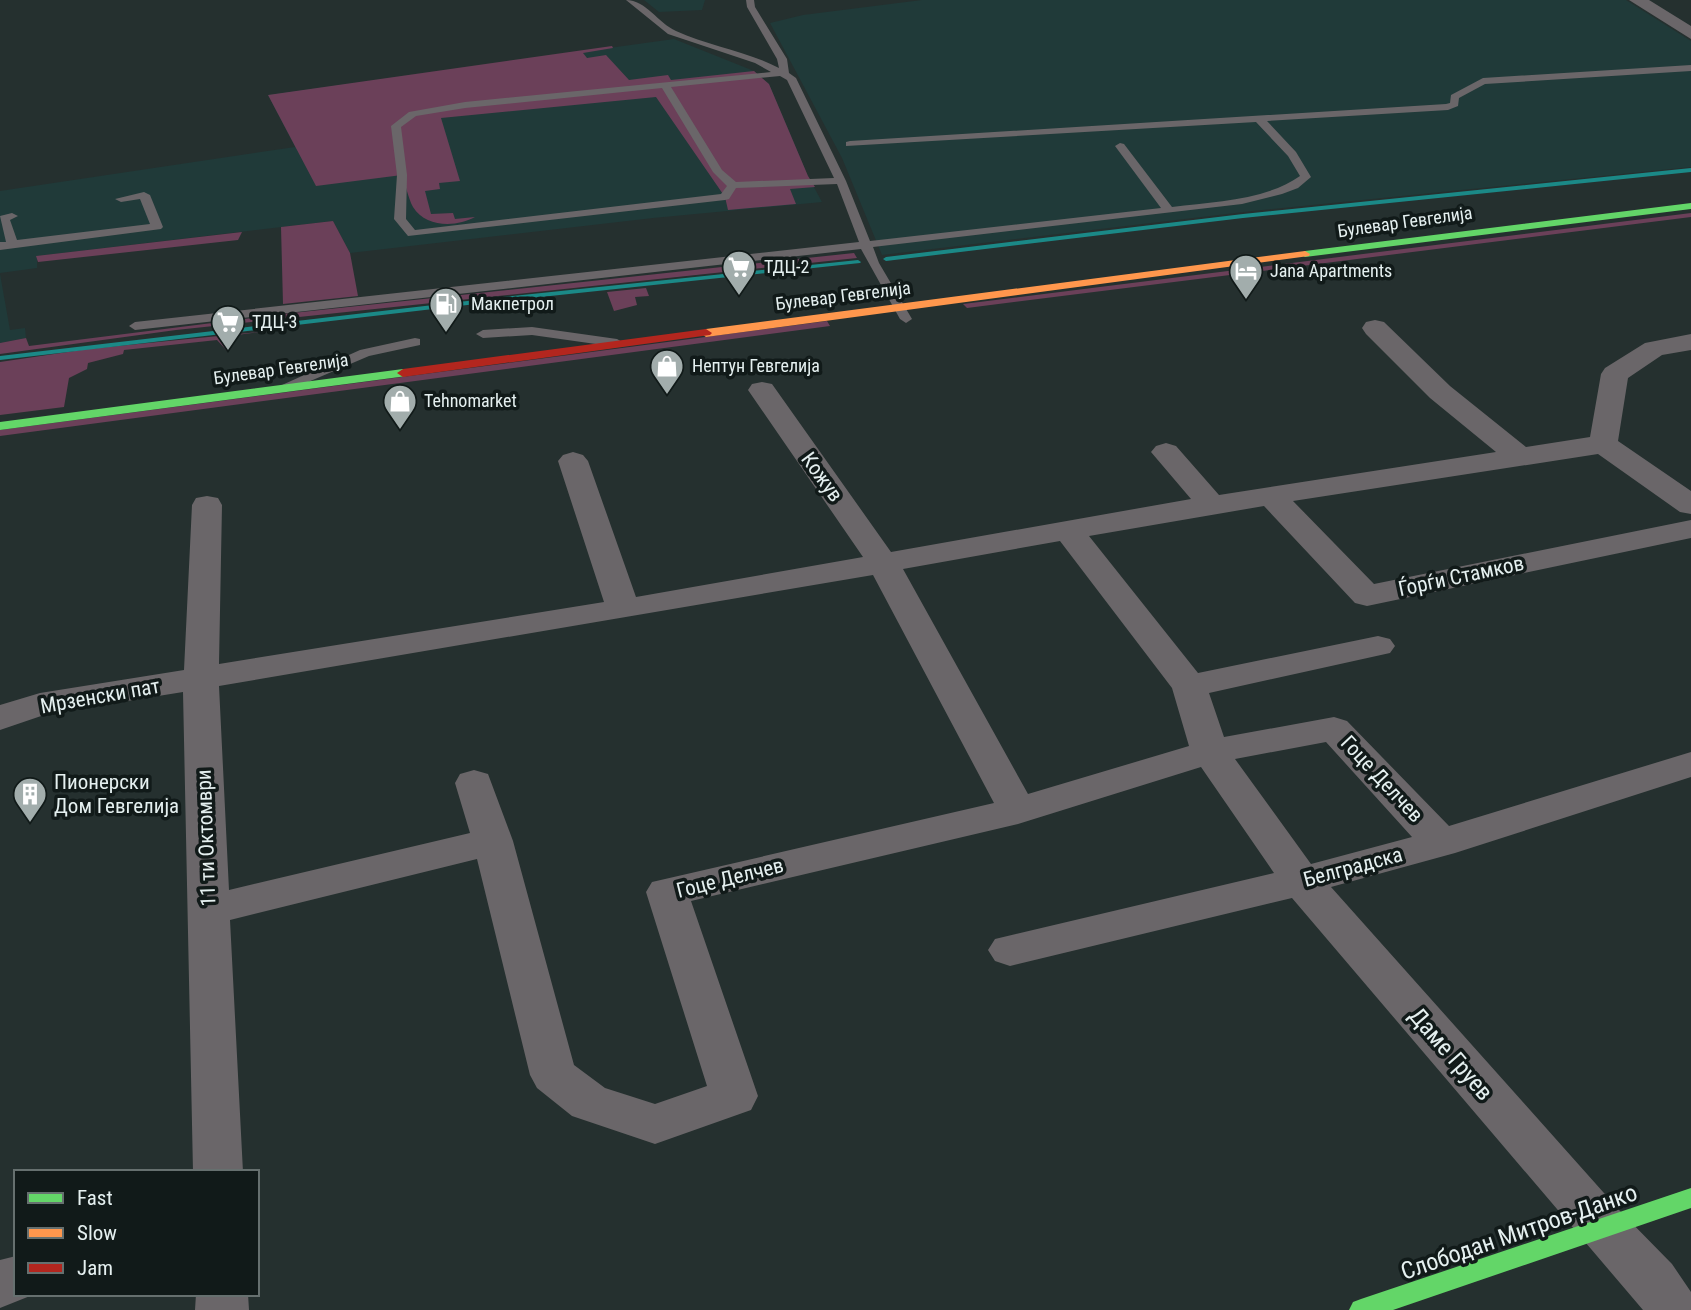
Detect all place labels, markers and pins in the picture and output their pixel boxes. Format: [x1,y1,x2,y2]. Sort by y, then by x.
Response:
supermarket icon: ТДЦ-2 [720,248,758,297]
hotel icon: Jana Apartments [1227,252,1265,301]
place label: ТДЦ-2 [764,256,809,277]
place label: Jana Apartments [1270,260,1392,281]
fuel station icon: Макпетрол [427,285,465,334]
place label: Макпетрол [471,293,554,314]
supermarket icon: ТДЦ-3 [209,303,247,352]
place label: ТДЦ-3 [252,311,297,332]
shop icon: Нептун Гевгелија [648,347,686,396]
place label: Нептун Гевгелија [692,355,820,376]
shop icon: Tehnomarket [381,382,419,431]
place label: Tehnomarket [424,390,517,411]
place label: Пионерски Дом Гевгелија [54,770,179,818]
building icon: Пионерски Дом Гевгелија [11,775,49,824]

